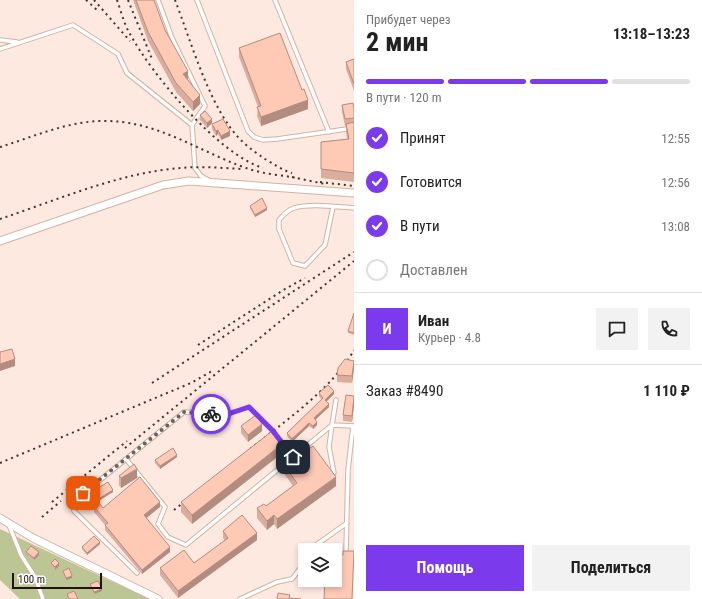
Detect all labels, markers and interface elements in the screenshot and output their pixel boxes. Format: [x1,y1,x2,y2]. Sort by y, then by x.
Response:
text: Прибудет через [366,12,451,27]
text: 13:18–13:23 [613,25,690,43]
text: 2 мин [366,27,428,57]
text: В пути · 120 m [366,90,441,105]
icon: check [366,127,388,149]
text: Принят [400,129,446,147]
text: 12:55 [661,131,690,146]
icon: check [366,171,388,193]
text: Готовится [400,173,462,191]
text: 12:56 [661,175,690,190]
icon: check [366,215,388,237]
text: В пути [400,217,440,235]
text: 13:08 [661,219,690,234]
text: Доставлен [400,261,468,279]
button: chat [596,308,638,350]
button: phone [648,308,690,350]
text: Иван [418,312,449,330]
text: И [382,320,392,338]
text: Курьер · 4.8 [418,330,481,345]
text: Заказ #8490 [366,382,443,400]
text: 1 110 ₽ [643,382,690,400]
courier [191,394,231,434]
icon: bike [200,403,222,425]
pin [276,440,310,474]
icon: home [282,446,304,468]
pin [66,476,100,510]
icon: bag [72,482,94,504]
map controls [298,543,342,587]
button: layers [298,543,342,587]
button: Помощь [366,545,524,591]
button: Поделиться [532,545,690,591]
scale bar [12,571,102,590]
text: 100 m [18,573,45,586]

